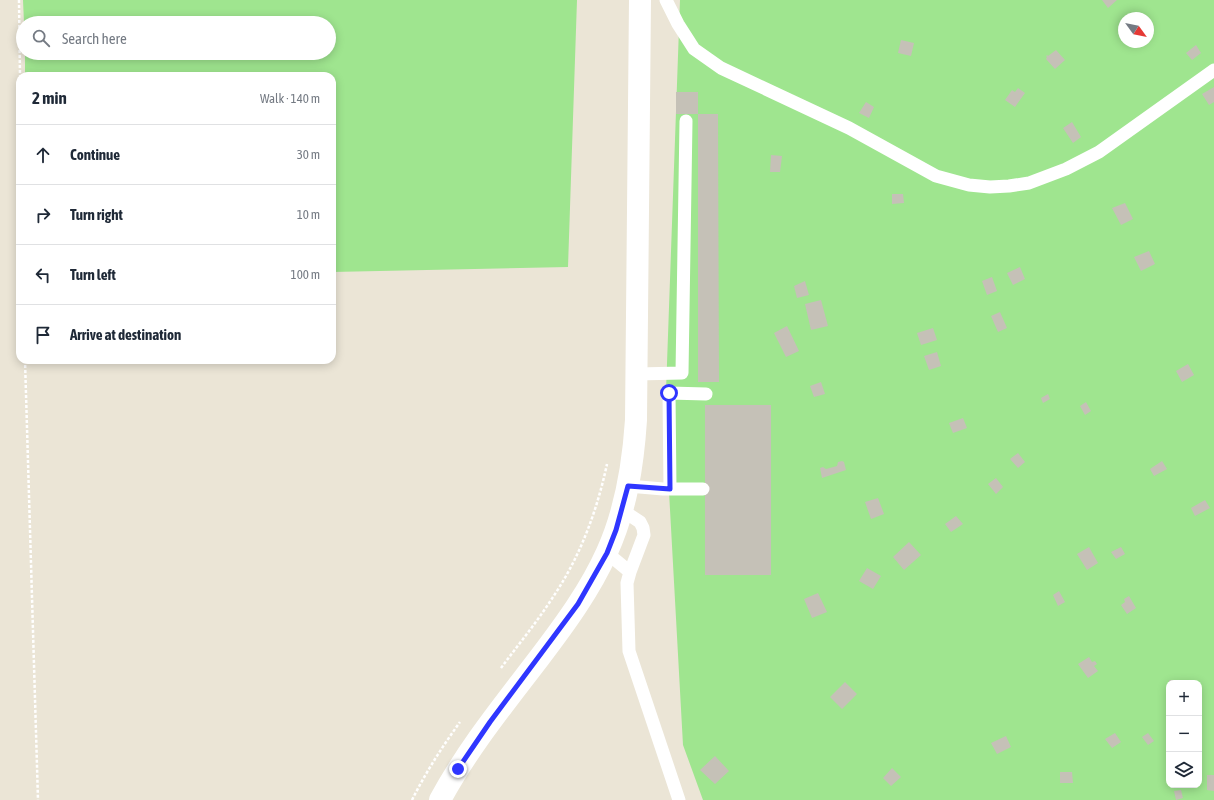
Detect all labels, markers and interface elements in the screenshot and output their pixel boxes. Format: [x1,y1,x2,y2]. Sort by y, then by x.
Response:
north arrow [1118,12,1154,48]
search box [16,16,336,60]
icon: search [30,27,52,49]
text: Search here [62,30,127,47]
text: 2 min [32,88,67,108]
text: Walk · 140 m [260,91,320,106]
icon: ahead [32,144,54,166]
text: Continue [70,146,120,163]
text: 30 m [297,147,320,162]
icon: right [32,204,54,226]
text: Turn right [70,206,123,223]
text: 10 m [297,207,320,222]
icon: left [32,264,54,286]
text: Turn left [70,266,116,283]
text: 100 m [291,267,320,282]
icon: arrive [32,324,54,346]
text: Arrive at destination [70,326,181,343]
route start [660,384,678,402]
map controls [1166,680,1202,788]
button: + [1166,680,1202,716]
button: − [1166,716,1202,752]
button: layers [1166,752,1202,788]
route end [449,760,467,778]

